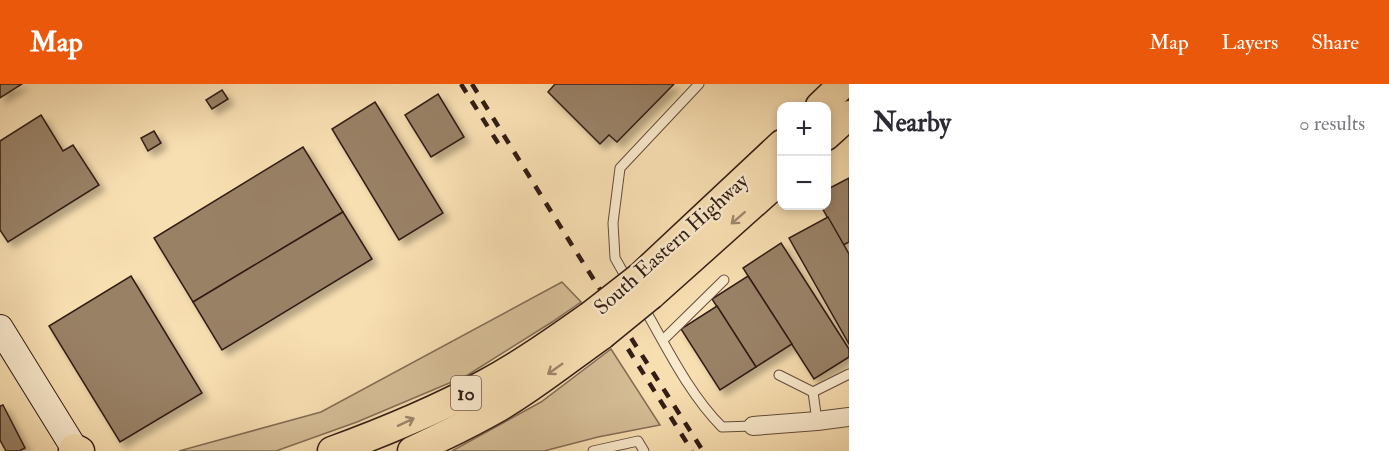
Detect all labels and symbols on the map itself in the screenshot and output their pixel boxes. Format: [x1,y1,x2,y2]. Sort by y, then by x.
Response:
street label: South Eastern Highway [588,167,755,321]
one-way arrow [731,211,746,225]
one-way arrow [547,363,563,375]
road number: 10 [451,376,481,410]
one-way arrow [396,415,414,427]

